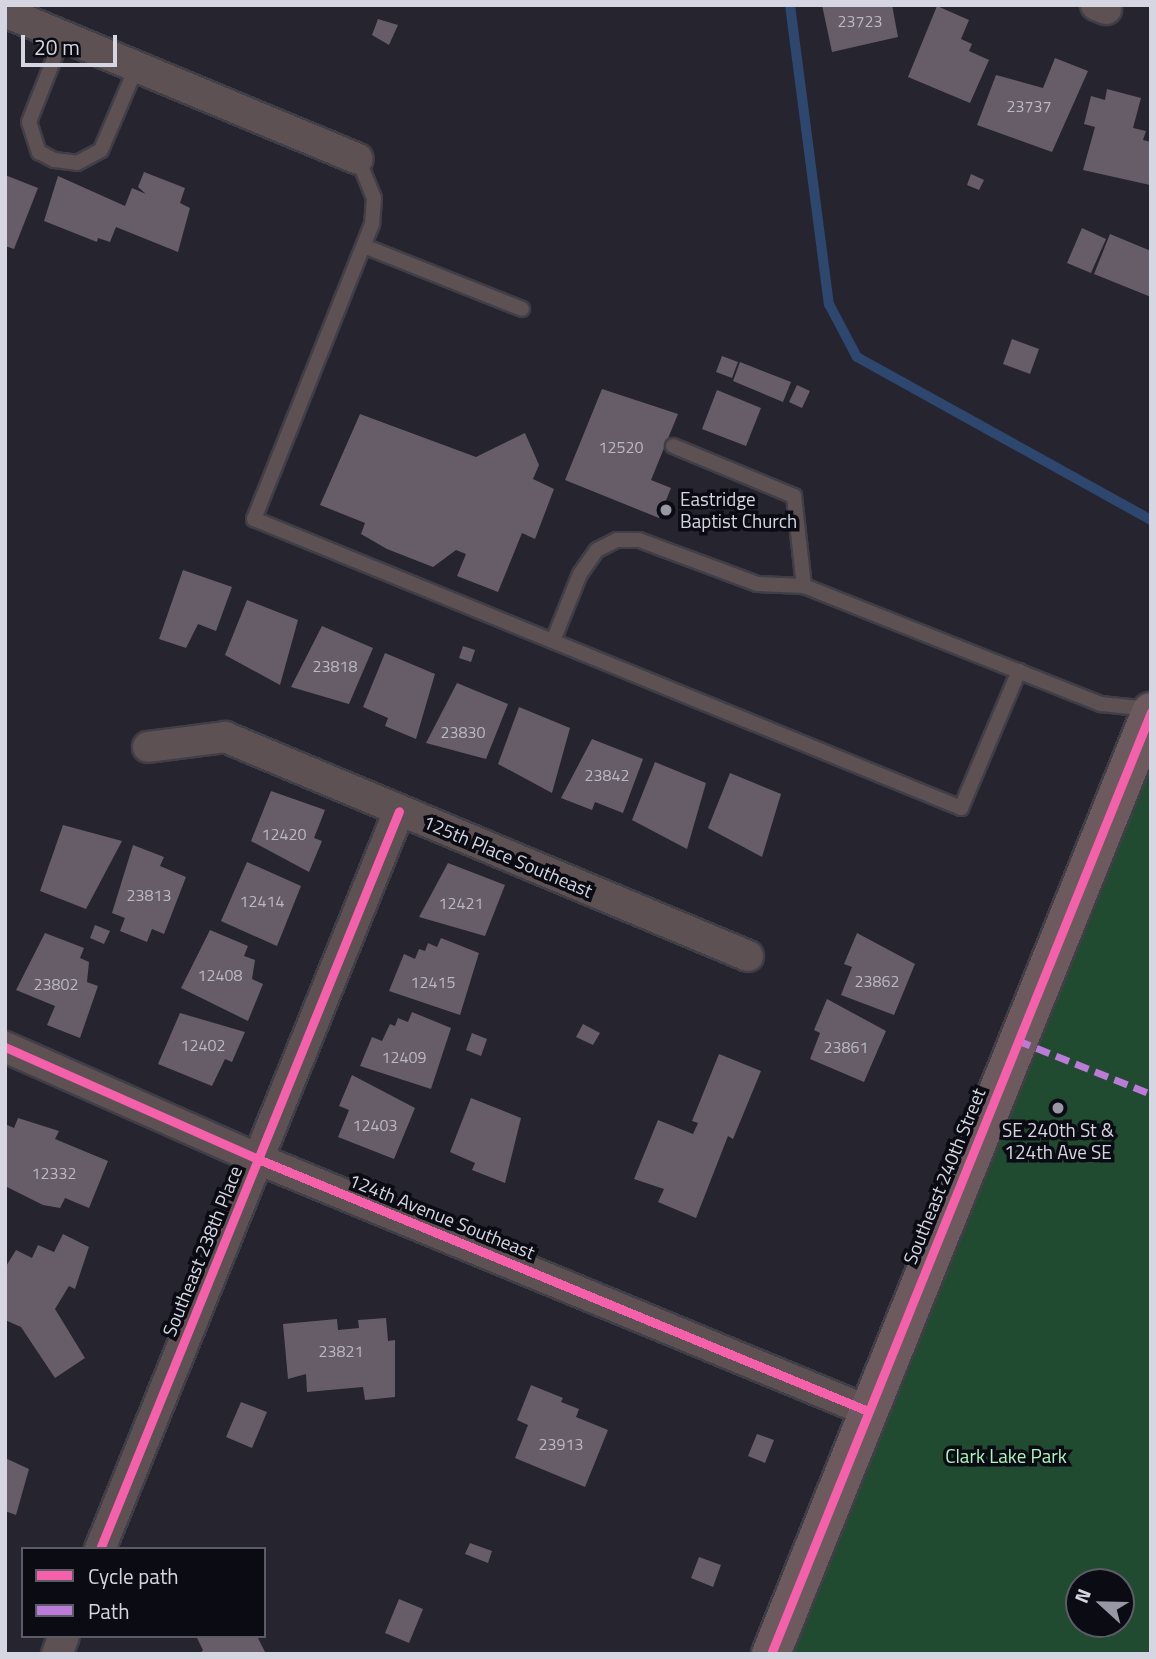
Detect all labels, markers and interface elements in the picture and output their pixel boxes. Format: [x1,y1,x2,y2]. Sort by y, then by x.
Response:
house number: 23723 [838,11,882,31]
scale bar [24,21,121,65]
text: 20 m [34,31,80,63]
house number: 23737 [1007,96,1051,116]
house number: 12520 [599,437,643,457]
place label: Eastridge Baptist Church [680,488,797,532]
marker: Eastridge Baptist Church [658,502,674,518]
house number: 23818 [313,656,357,676]
house number: 23830 [441,722,485,742]
house number: 23842 [585,765,629,785]
street label: 125th Place Southeast [420,810,596,902]
house number: 12420 [262,824,306,844]
house number: 23813 [127,885,171,905]
house number: 12414 [240,891,284,911]
house number: 12421 [439,893,483,913]
house number: 12408 [198,965,242,985]
house number: 23862 [855,971,899,991]
house number: 12415 [411,972,455,992]
house number: 23802 [34,974,78,994]
house number: 12402 [181,1035,225,1055]
house number: 23861 [824,1037,868,1057]
house number: 12409 [382,1047,426,1067]
street label: Southeast 240th Street [898,1085,990,1267]
marker: SE 240th St & 124th Ave SE [1050,1100,1066,1116]
house number: 12403 [353,1115,397,1135]
place label: SE 240th St & 124th Ave SE [1002,1119,1114,1163]
street label: Southeast 238th Place [157,1162,247,1340]
house number: 12332 [32,1163,76,1183]
street label: 124th Avenue Southeast [346,1168,538,1264]
house number: 23821 [319,1341,363,1361]
house number: 23913 [539,1434,583,1454]
park label: Clark Lake Park [945,1445,1067,1467]
legend [21,1547,266,1638]
text: Cycle path [88,1560,179,1592]
north arrow [1065,1568,1135,1638]
text: N [1066,1584,1098,1607]
text: Path [88,1595,130,1627]

